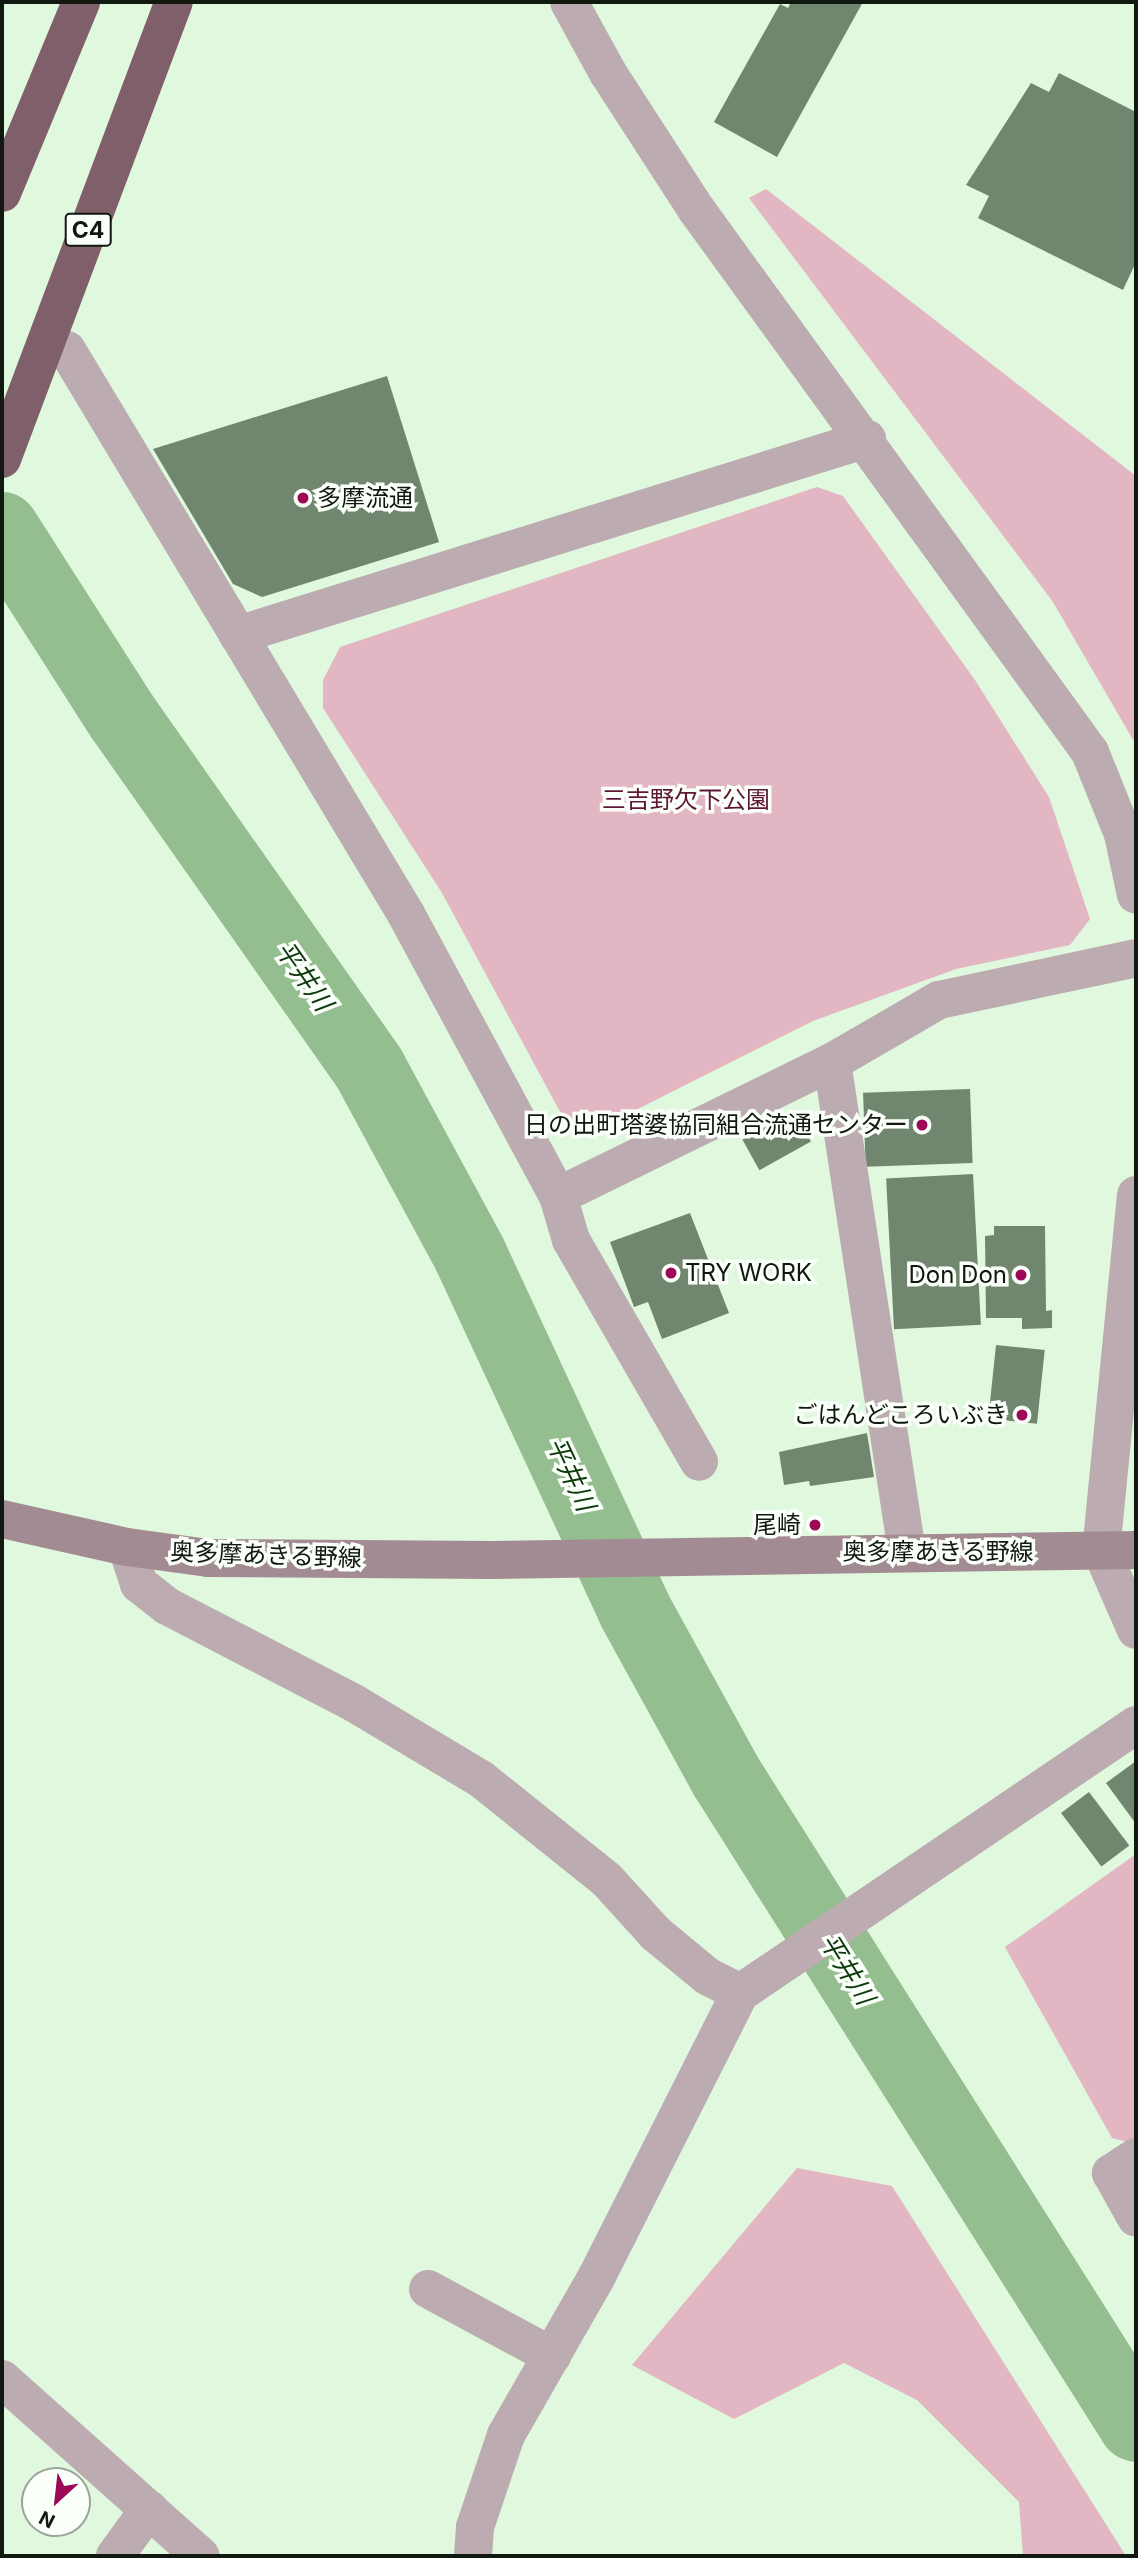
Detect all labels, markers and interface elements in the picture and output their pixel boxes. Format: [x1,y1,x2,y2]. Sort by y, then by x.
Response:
road number: C4 [64,210,112,249]
place label: 多摩流通 [317,484,413,512]
marker: 多摩流通 [295,490,311,506]
park label: 三吉野欠下公園 [602,786,770,814]
water label: 平井川 [269,935,339,1017]
place label: 日の出町塔婆協同組合流通センター [524,1111,908,1139]
marker: 日の出町塔婆協同組合流通センター [914,1117,930,1133]
place label: TRY WORK [685,1259,812,1287]
place label: Don Don [908,1261,1007,1289]
marker: TRY WORK [663,1265,679,1281]
marker: Don Don [1013,1267,1029,1283]
place label: ごはんどころいぶき [792,1401,1008,1429]
marker: ごはんどころいぶき [1014,1407,1030,1423]
water label: 平井川 [540,1432,602,1516]
place label: 尾崎 [753,1511,801,1539]
marker: 尾崎 [807,1517,823,1533]
street label: 奥多摩あきる野線 [170,1537,362,1573]
street label: 奥多摩あきる野線 [842,1538,1034,1566]
water label: 平井川 [813,1928,881,2010]
north arrow [21,2467,91,2537]
text: N [35,2506,59,2533]

